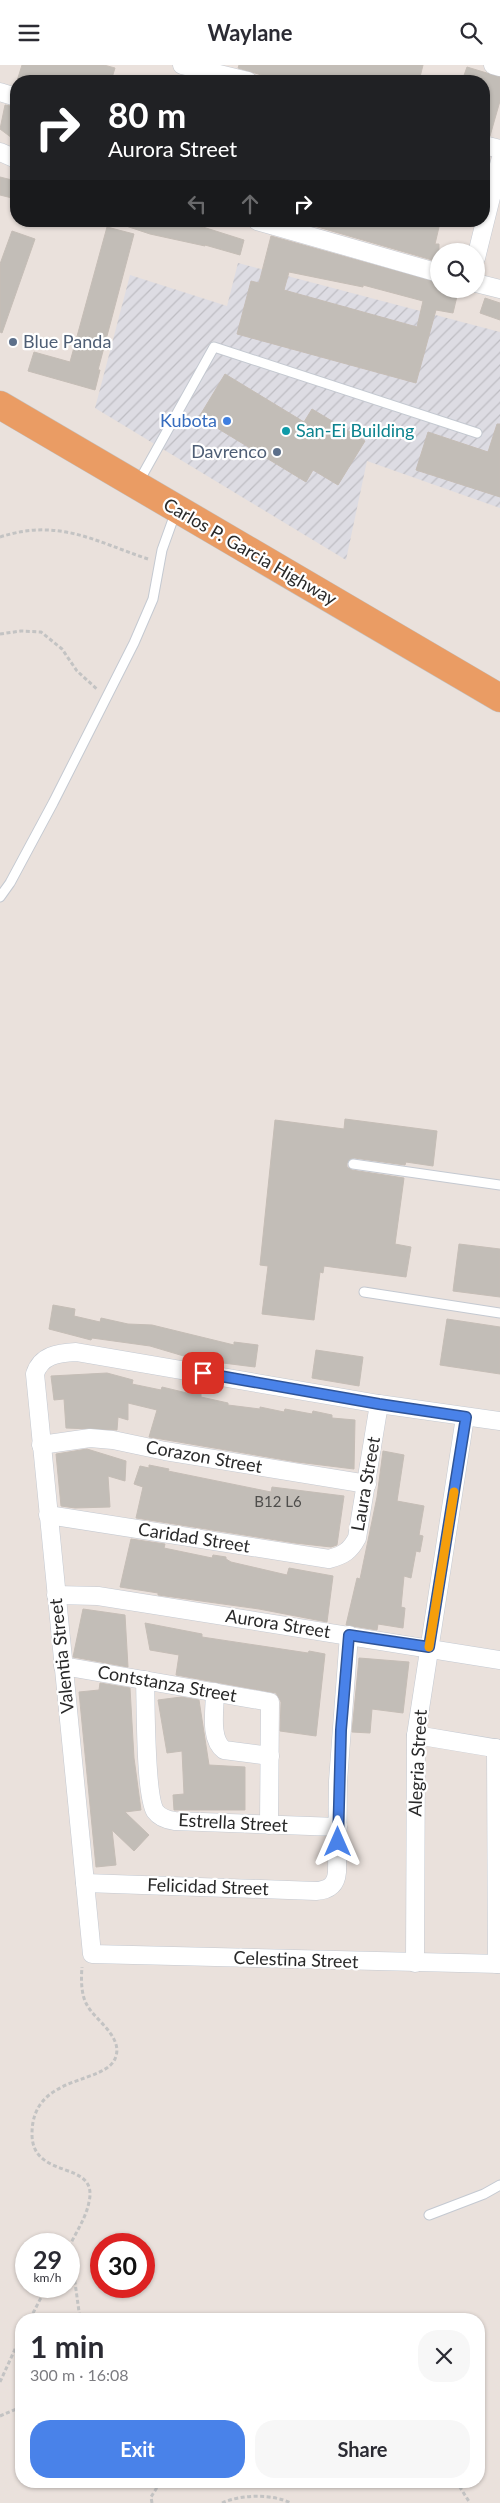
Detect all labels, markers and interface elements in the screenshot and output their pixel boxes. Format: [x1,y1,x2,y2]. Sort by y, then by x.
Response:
icon: menu [15,19,43,47]
text: Waylane [207,19,293,46]
icon: search [457,19,485,47]
text: 80 m [108,93,186,135]
icon: right [25,95,90,160]
text: Aurora Street [108,135,237,162]
icon: left [183,190,211,218]
icon: ahead [236,190,264,218]
icon: right [289,190,317,218]
map controls [430,243,485,298]
button: search [430,243,485,298]
place label: Blue Panda [23,330,111,352]
marker: Blue Panda [7,336,19,348]
place label: Kubota [160,409,217,431]
marker: Kubota [221,415,233,427]
place label: San-Ei Building [296,419,414,441]
marker: San-Ei Building [280,425,292,437]
place label: Davrenco [191,440,267,462]
marker: Davrenco [271,446,283,458]
street label: Carlos P. Garcia Highway [160,493,342,610]
pin [182,1352,224,1394]
icon: arrive [189,1359,217,1387]
street label: Laura Street [346,1434,384,1533]
street label: Corazon Street [144,1435,265,1477]
house number: B12 L6 [254,1492,302,1510]
street label: Caridad Street [137,1517,252,1557]
street label: Valentia Street [44,1597,78,1715]
street label: Aurora Street [224,1604,333,1642]
street label: Contstanza Street [96,1660,239,1706]
street label: Alegria Street [403,1708,431,1817]
street label: Estrella Street [178,1808,289,1836]
position arrow [311,1815,363,1867]
street label: Felicidad Street [147,1873,270,1899]
street label: Celestina Street [233,1946,359,1972]
speed limit sign: 30 [90,2233,155,2298]
text: 29 [33,2244,62,2274]
text: km/h [33,2270,62,2285]
text: 1 min [30,2328,104,2364]
button: close [418,2330,470,2382]
text: 300 m · 16:08 [30,2365,129,2384]
button: Exit [30,2420,245,2478]
button: Share [255,2420,470,2478]

